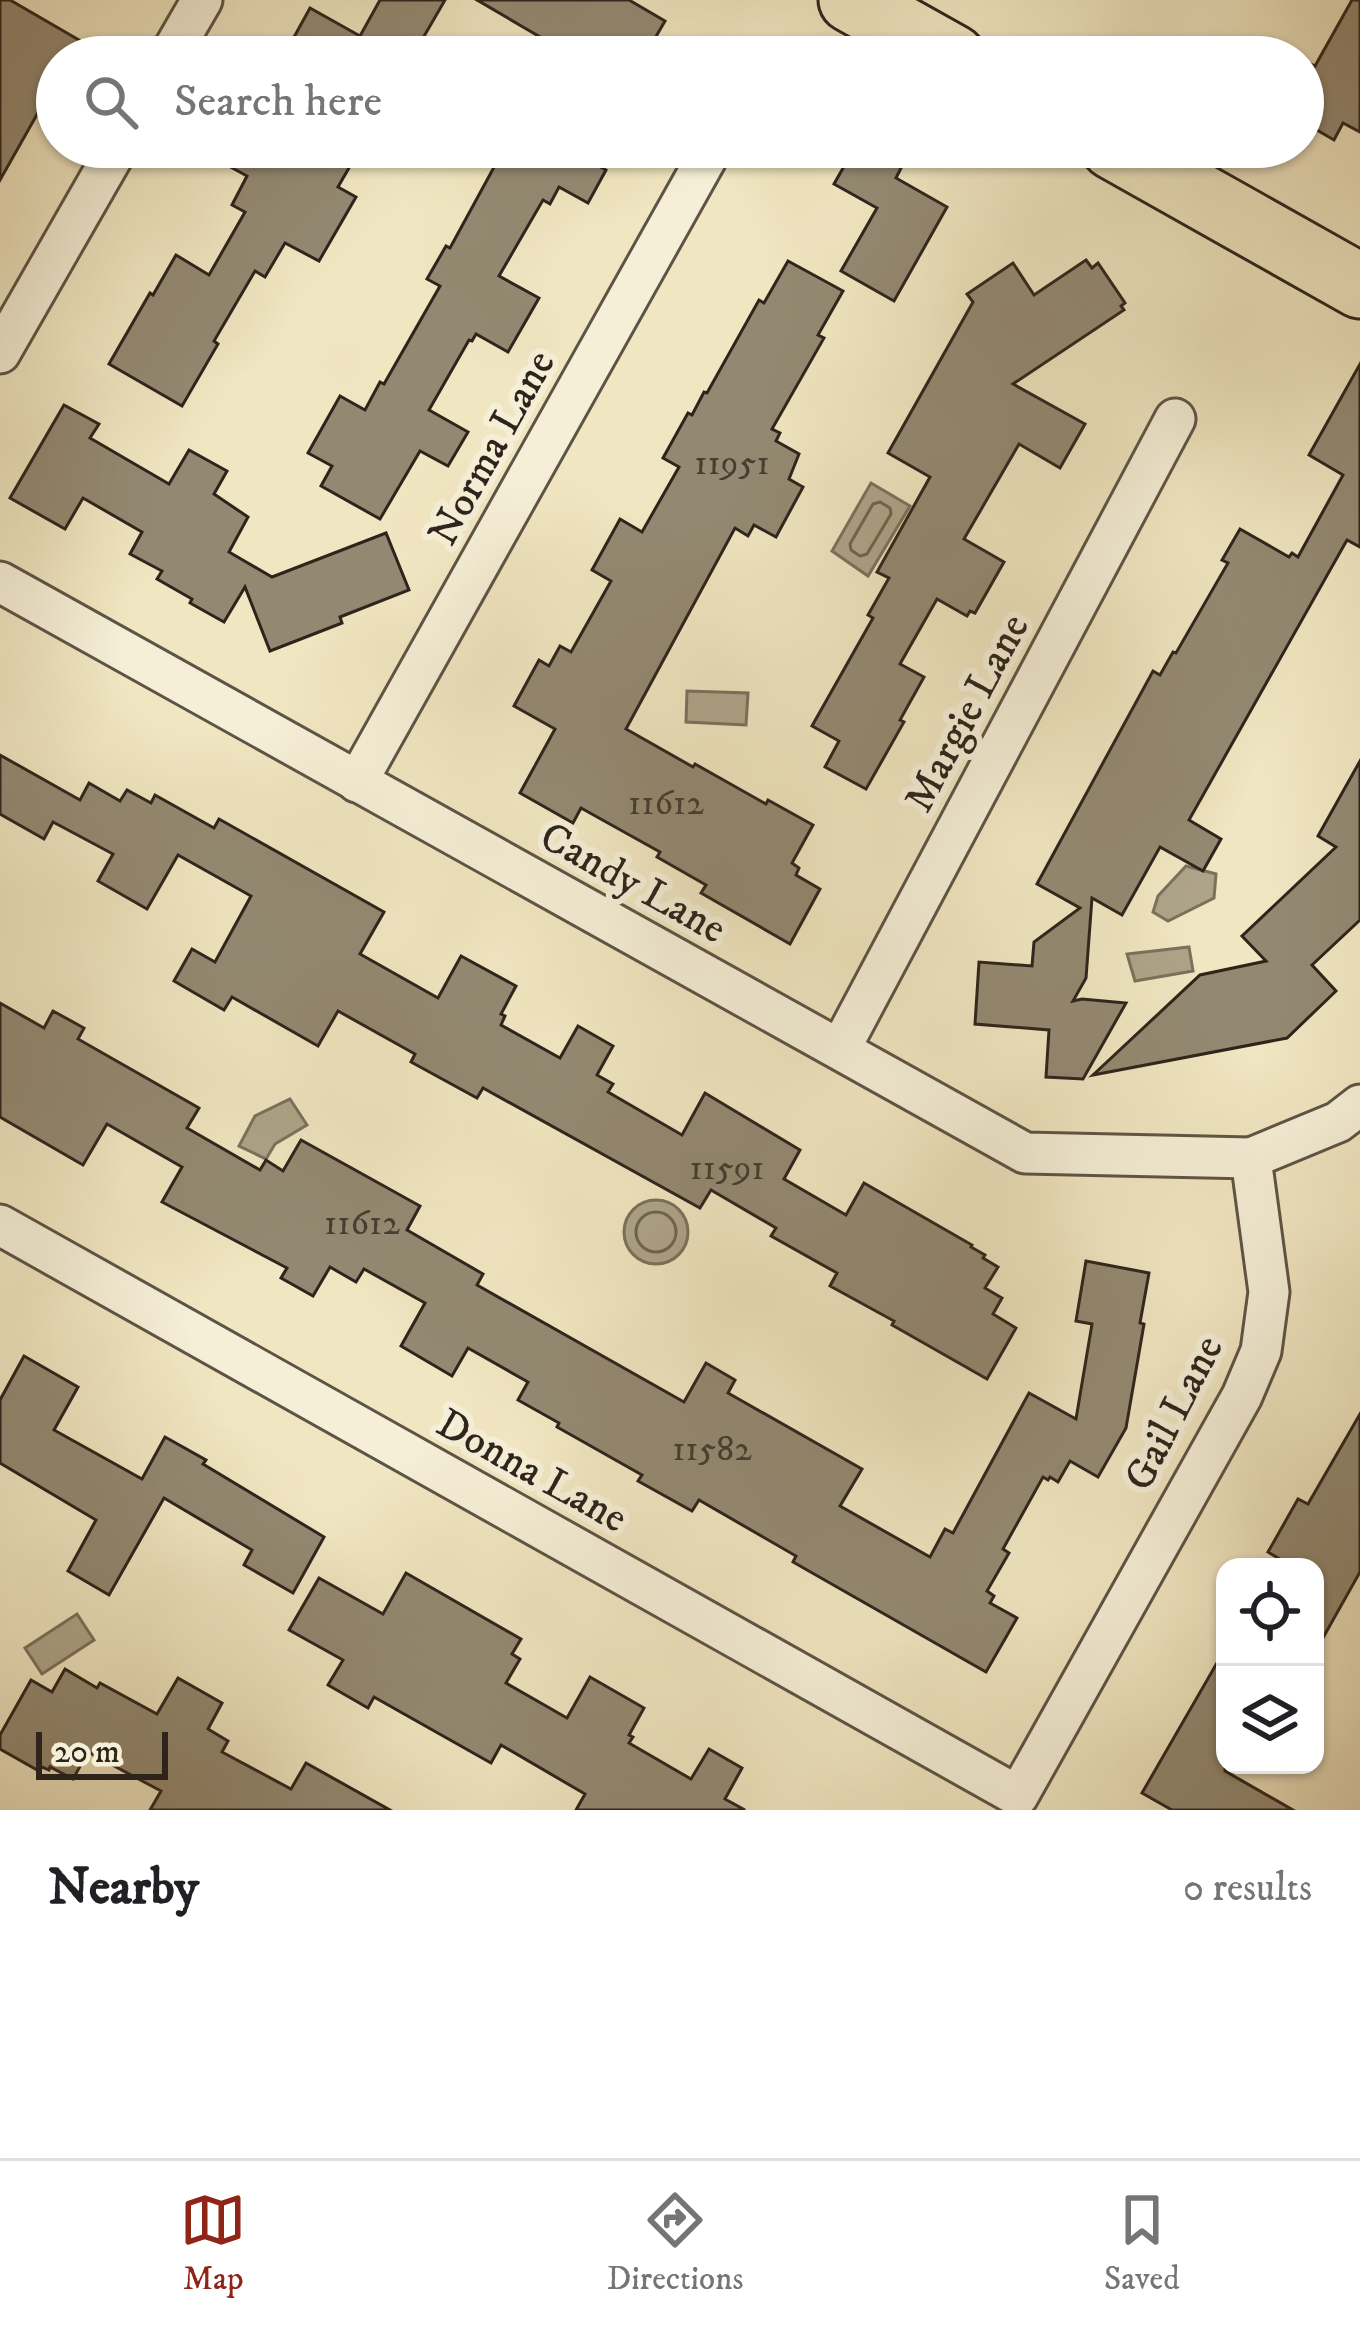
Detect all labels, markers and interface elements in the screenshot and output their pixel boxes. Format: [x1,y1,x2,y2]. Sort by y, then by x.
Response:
search box [36,36,1324,168]
icon: search [78,69,144,135]
text: Search here [174,74,382,130]
street label: Norma Lane [418,342,568,555]
house number: 11951 [694,441,770,486]
street label: Margie Lane [894,605,1042,821]
house number: 11612 [628,781,704,826]
street label: Candy Lane [531,811,735,956]
house number: 11591 [689,1146,765,1191]
house number: 11612 [324,1201,400,1246]
street label: Gail Lane [1114,1327,1236,1500]
street label: Donna Lane [427,1398,636,1545]
house number: 11582 [672,1427,752,1472]
map controls [1216,1558,1324,1774]
button: locate [1216,1558,1324,1666]
button: layers [1216,1666,1324,1774]
scale bar [36,1726,168,1779]
text: 20 m [54,1732,120,1773]
text: Nearby [48,1856,199,1920]
text: 0 results [1183,1864,1312,1913]
tab: Map [180,2187,246,2300]
tab: Directions [607,2187,743,2300]
tab: Saved [1104,2187,1180,2300]

